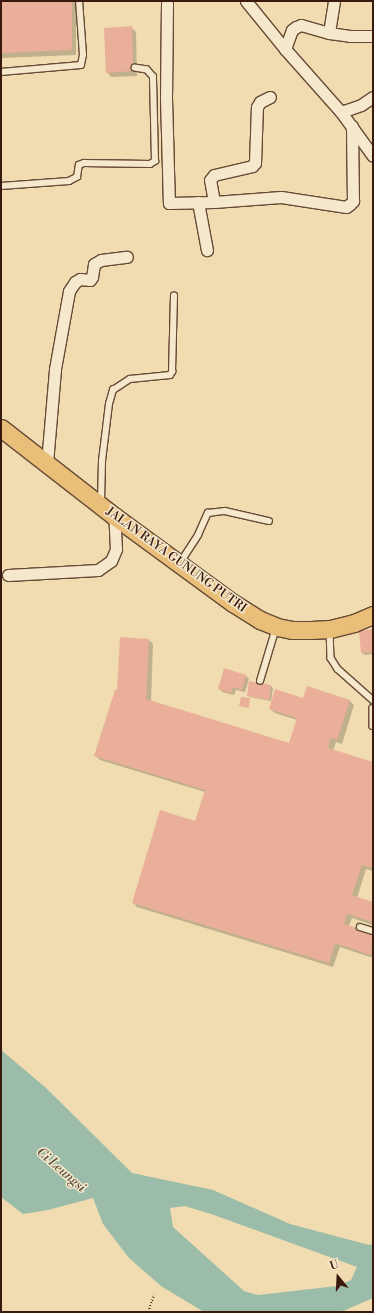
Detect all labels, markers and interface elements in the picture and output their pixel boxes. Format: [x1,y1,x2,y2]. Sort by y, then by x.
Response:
street label: JALAN RAYA GUNUNG PUTRI [103,504,249,616]
water label: Ci Leungsi [33,1144,89,1196]
north arrow [318,1257,358,1297]
text: U [328,1258,340,1274]

